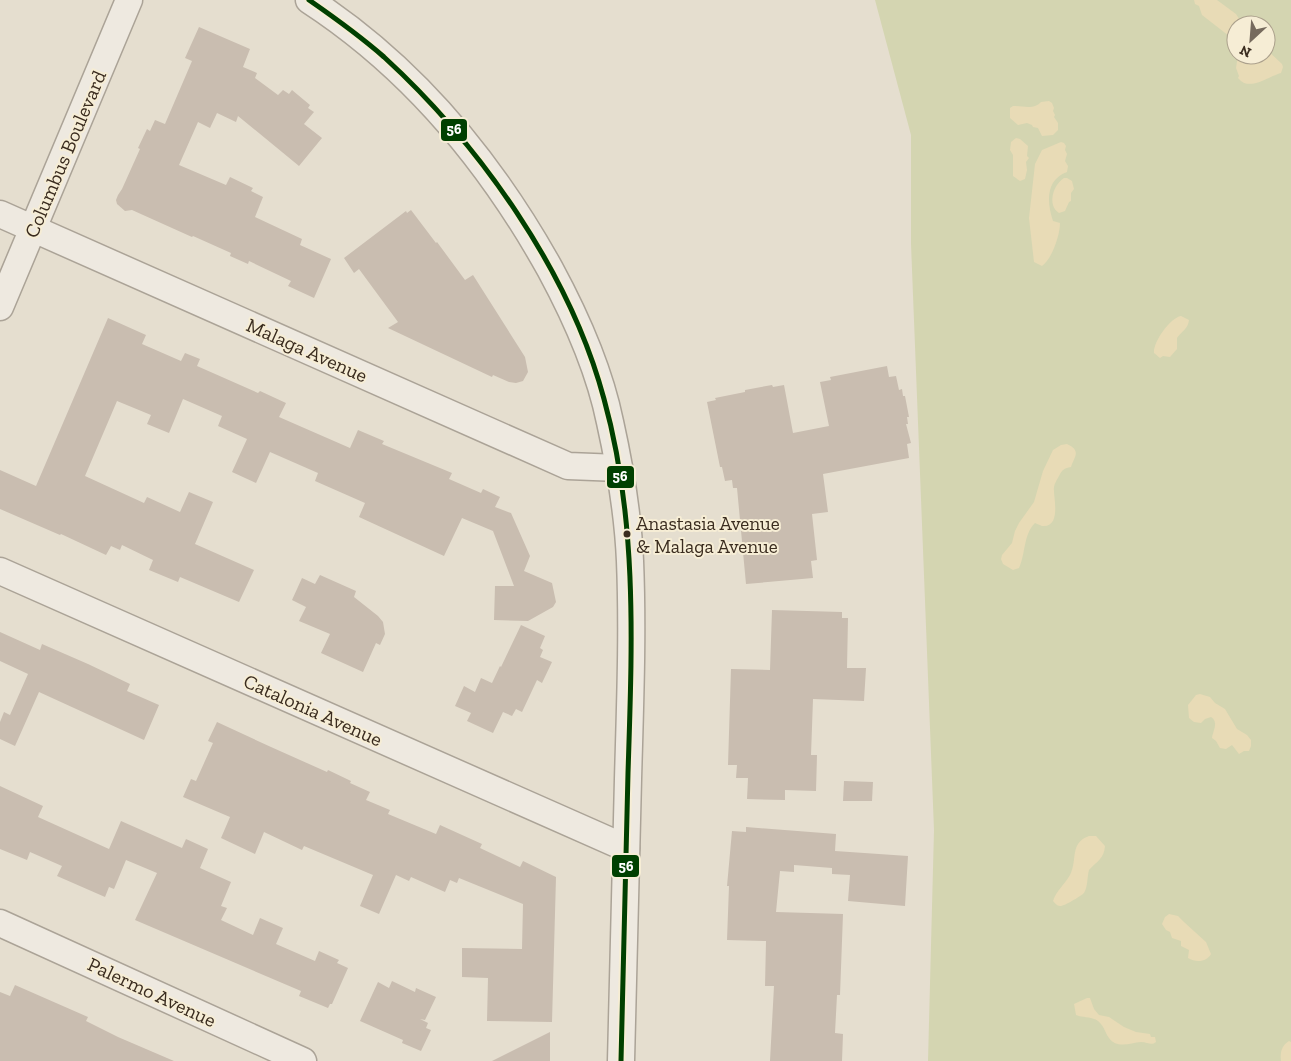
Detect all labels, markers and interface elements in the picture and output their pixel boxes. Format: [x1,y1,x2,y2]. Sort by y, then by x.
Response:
north arrow [1226,15,1276,65]
text: N [1237,41,1254,61]
street label: Columbus Boulevard [19,67,111,241]
line badge: 56 [440,118,468,142]
text: 56 [447,121,462,138]
street label: Malaga Avenue [243,313,371,387]
line badge: 56 [606,465,635,489]
text: 56 [613,468,628,485]
place label: Anastasia Avenue & Malaga Avenue [636,512,780,558]
marker: Anastasia Avenue & Malaga Avenue [622,529,632,539]
street label: Catalonia Avenue [240,669,386,751]
line badge: 56 [611,854,640,878]
text: 56 [619,858,634,875]
street label: Palermo Avenue [84,952,220,1032]

